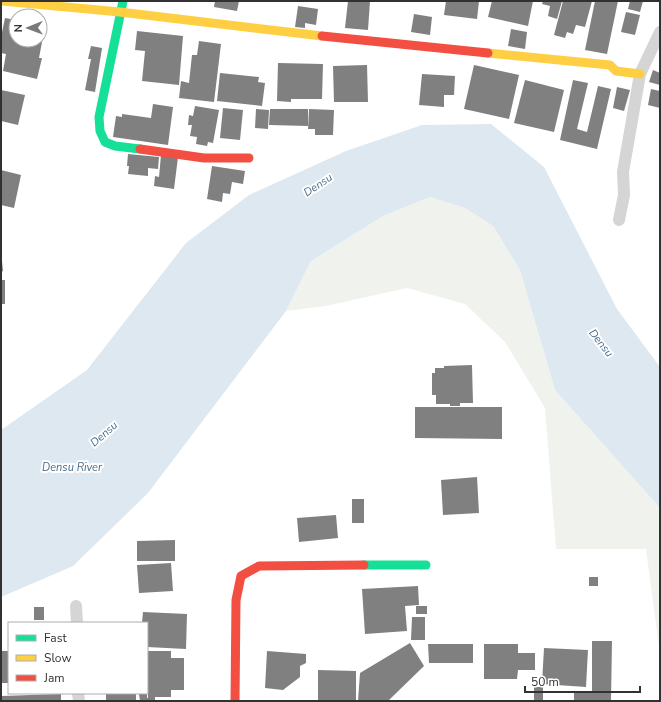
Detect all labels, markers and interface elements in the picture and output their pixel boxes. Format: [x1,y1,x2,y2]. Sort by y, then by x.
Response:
north arrow [8,8,48,48]
text: N [11,24,26,32]
water label: Densu [301,170,335,200]
water label: Densu [585,326,617,360]
water label: Densu [87,418,121,450]
water label: Densu River [42,460,103,475]
legend [8,622,148,694]
text: Fast [44,630,67,646]
text: Slow [44,650,72,666]
scale bar [525,668,640,694]
text: Jam [43,670,65,686]
text: 50 m [531,674,559,690]

